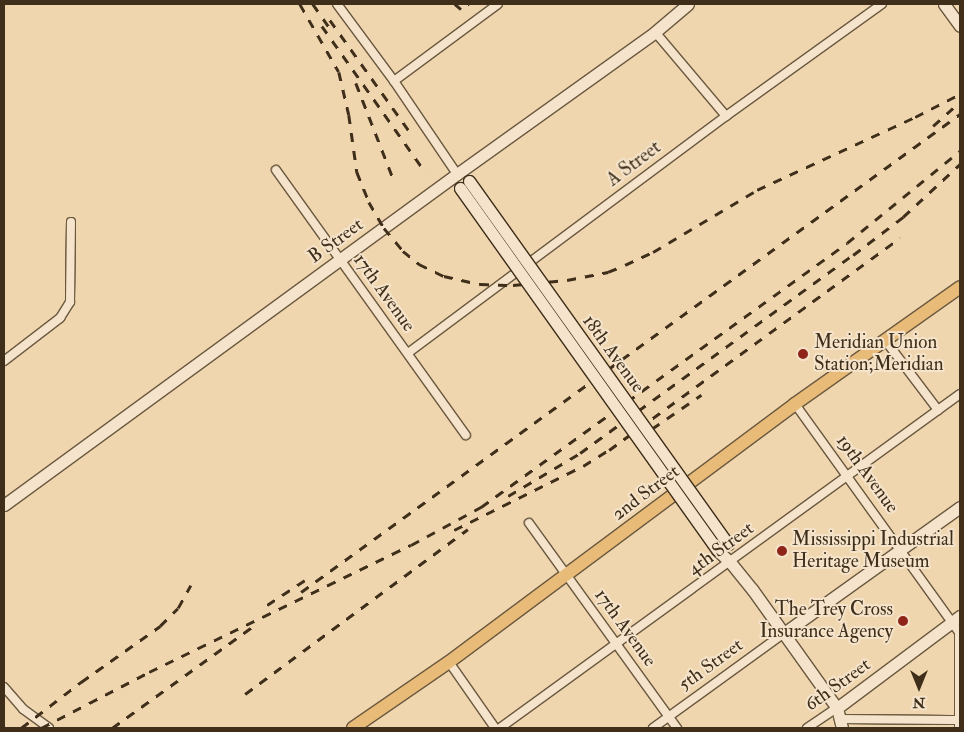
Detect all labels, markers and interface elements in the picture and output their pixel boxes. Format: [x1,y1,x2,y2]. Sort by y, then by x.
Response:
street label: A Street [602,136,666,192]
street label: B Street [304,213,368,269]
street label: 17th Avenue [348,250,420,336]
street label: 18th Avenue [577,311,649,397]
place label: Meridian Union Station;Meridian [814,332,943,376]
marker: Meridian Union Station;Meridian [796,347,810,361]
street label: 19th Avenue [831,430,903,518]
street label: 2nd Street [608,460,684,526]
street label: 4th Street [683,517,759,581]
place label: Mississippi Industrial Heritage Museum [792,529,954,573]
marker: Mississippi Industrial Heritage Museum [776,545,788,557]
street label: 17th Avenue [589,585,661,671]
place label: The Trey Cross Insurance Agency [760,599,893,643]
marker: The Trey Cross Insurance Agency [897,615,909,627]
street label: 5th Street [674,634,748,696]
street label: 6th Street [801,654,875,716]
north arrow [894,662,944,712]
text: N [913,694,925,711]

